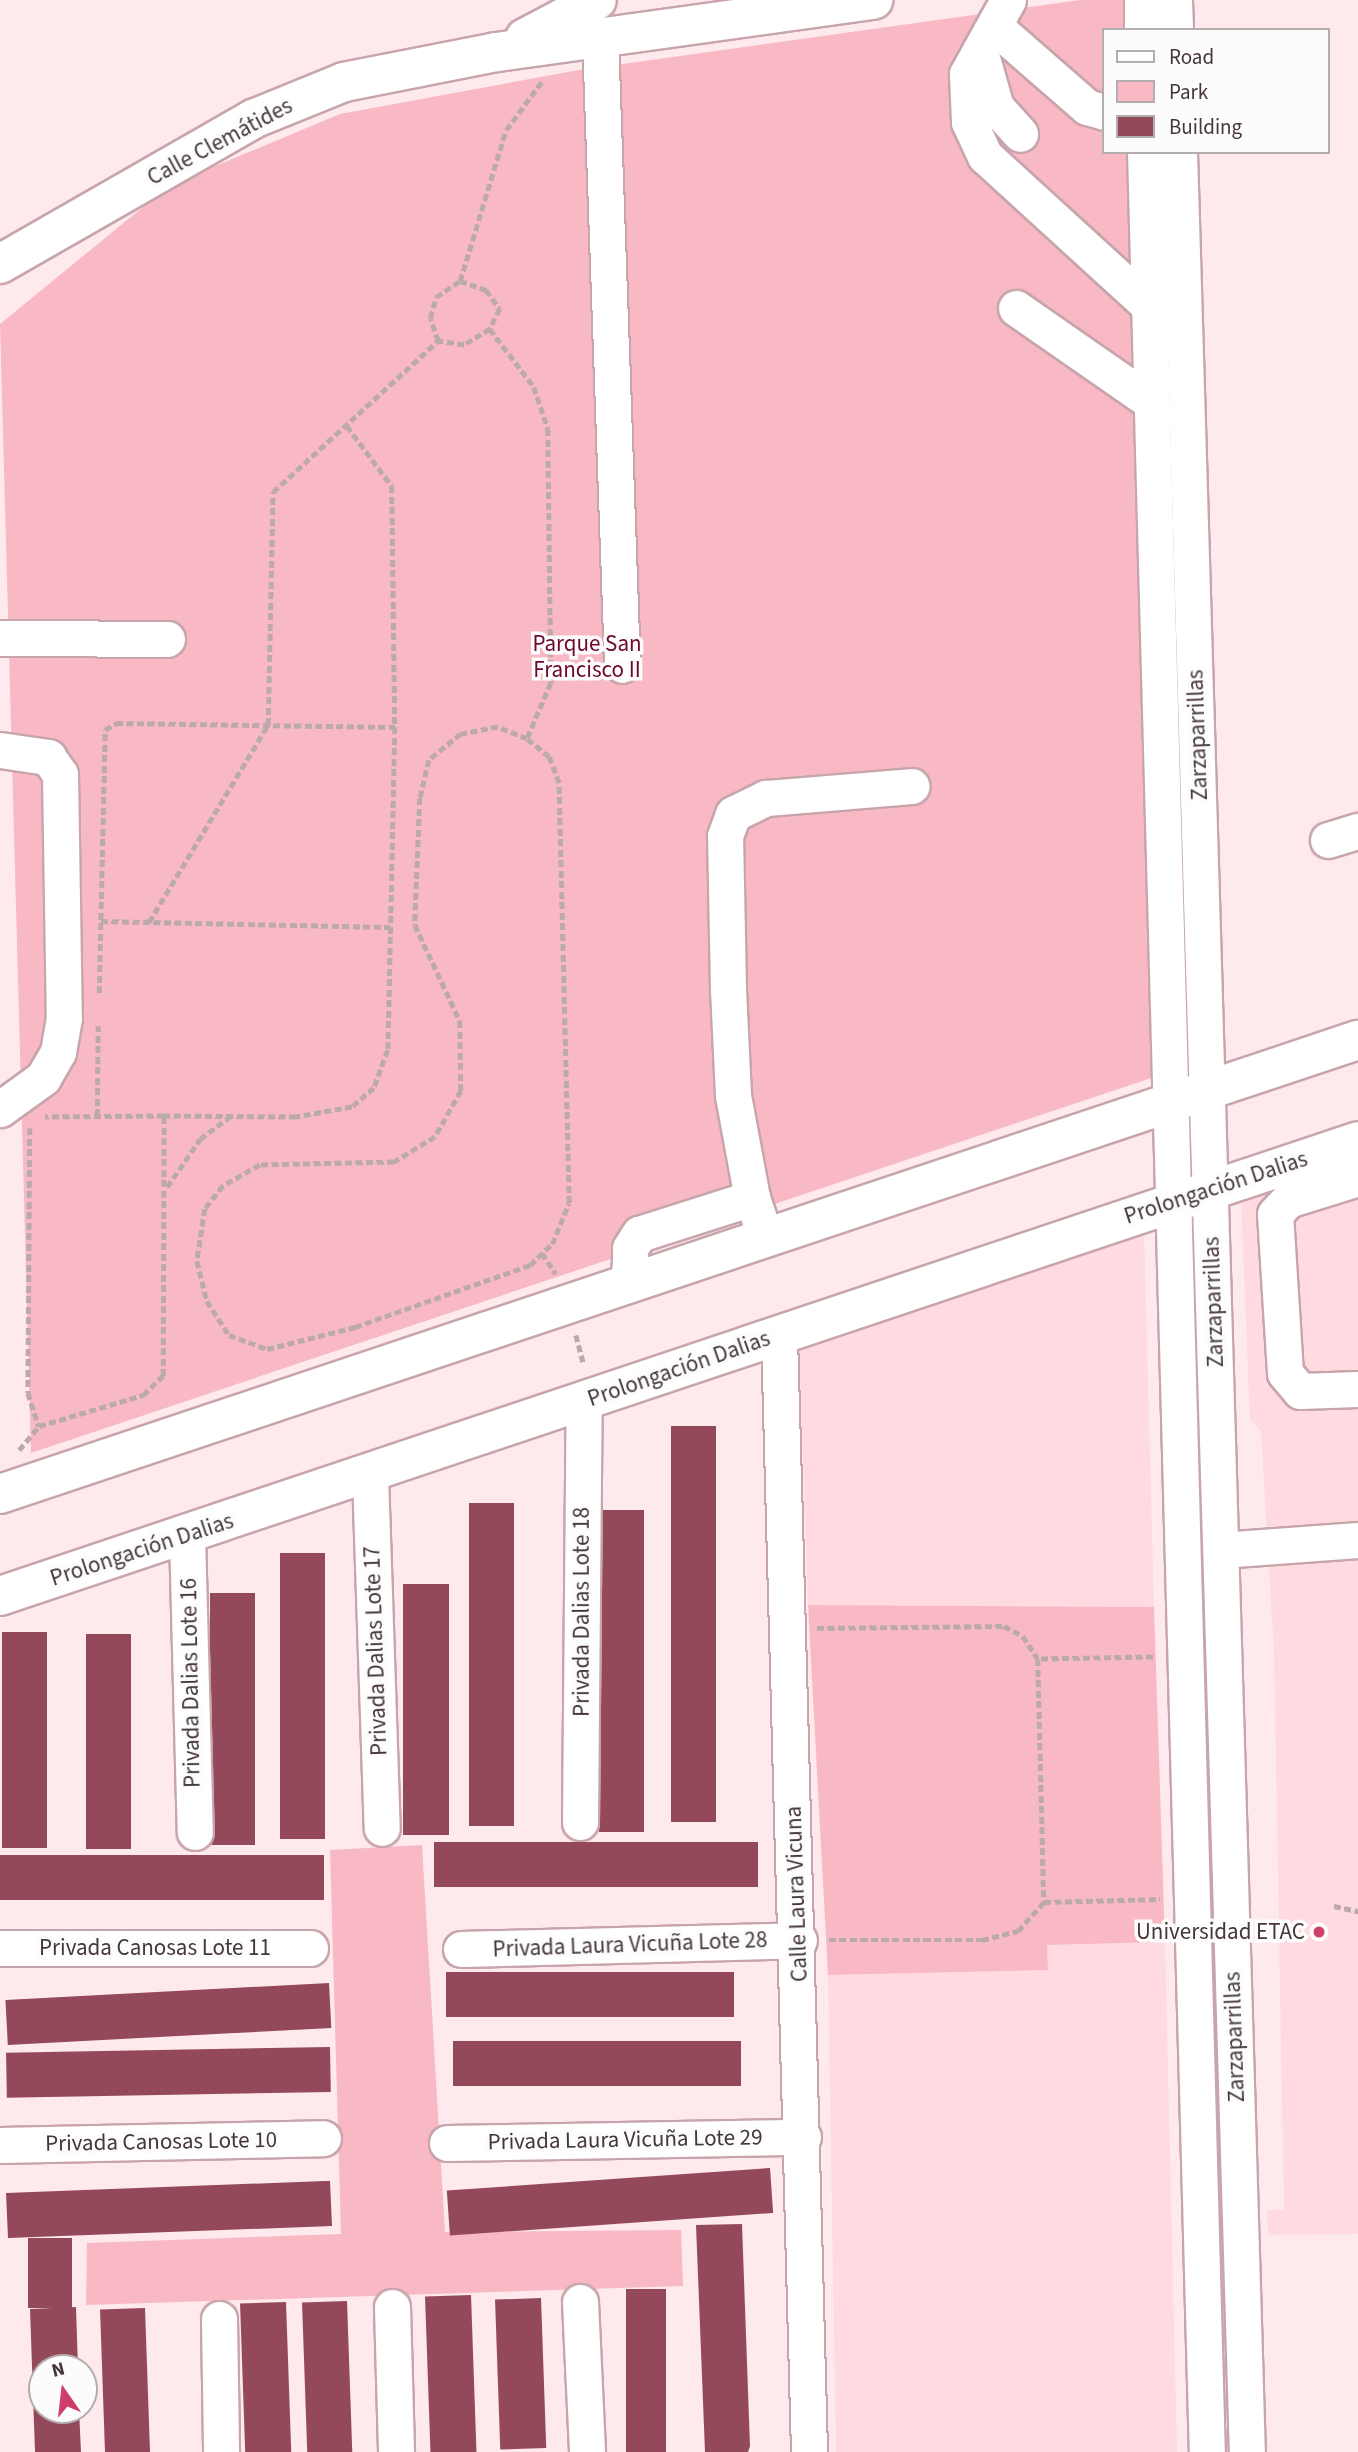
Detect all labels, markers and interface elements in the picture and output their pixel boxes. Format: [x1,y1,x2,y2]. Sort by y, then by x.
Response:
legend [1102,28,1330,154]
text: Road [1169,42,1214,72]
text: Park [1169,77,1208,107]
street label: Calle Clemátides [143,92,297,192]
text: Building [1169,112,1242,142]
park label: Parque San Francisco II [532,630,642,684]
street label: Zarzaparrillas [1182,669,1214,801]
street label: Prolongación Dalias [1121,1145,1311,1231]
street label: Zarzaparrillas [1198,1236,1230,1368]
street label: Prolongación Dalias [584,1325,774,1413]
street label: Prolongación Dalias [47,1507,237,1593]
street label: Privada Dalias Lote 18 [568,1507,596,1717]
street label: Privada Dalias Lote 17 [359,1546,393,1756]
street label: Privada Dalias Lote 16 [175,1578,207,1788]
street label: Calle Laura Vicuna [780,1806,814,1982]
place label: Universidad ETAC [1136,1918,1305,1946]
marker: Universidad ETAC [1311,1924,1327,1940]
street label: Privada Laura Vicuña Lote 28 [492,1926,768,1964]
street label: Privada Canosas Lote 11 [39,1934,271,1962]
street label: Zarzaparrillas [1219,1971,1251,2103]
street label: Privada Laura Vicuña Lote 29 [487,2124,763,2156]
street label: Privada Canosas Lote 10 [45,2126,277,2158]
north arrow [28,2354,98,2424]
text: N [49,2355,68,2385]

